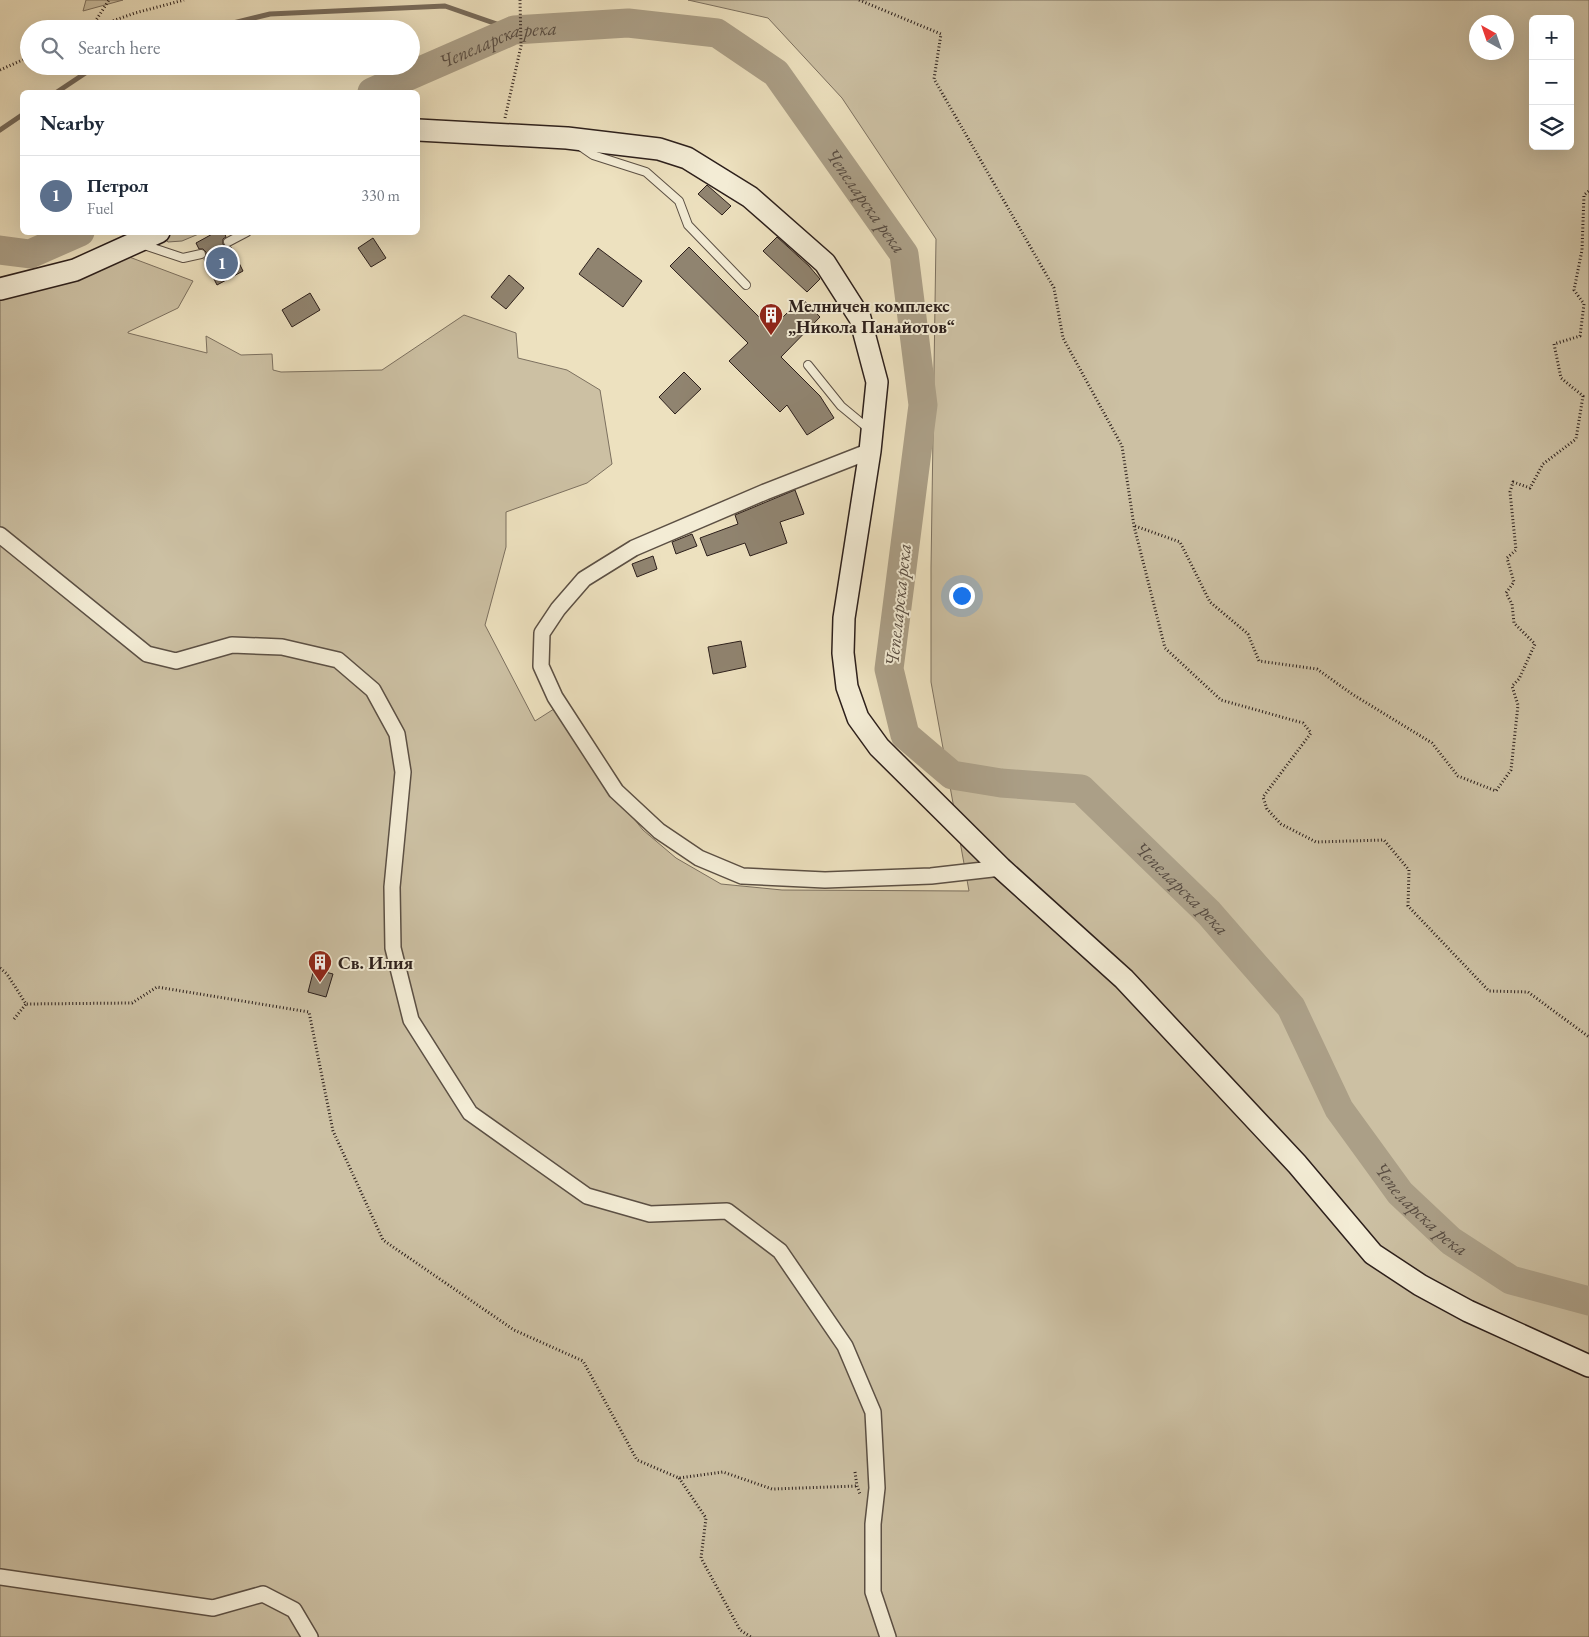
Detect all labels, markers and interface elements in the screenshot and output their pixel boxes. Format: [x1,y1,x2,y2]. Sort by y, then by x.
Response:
water label: Чепеларска река [435,15,558,74]
north arrow [1469,15,1514,60]
map controls [1529,15,1574,150]
button: + [1529,15,1574,60]
search box [20,20,420,75]
icon: search [38,34,66,62]
text: Search here [78,35,160,60]
button: − [1529,60,1574,105]
button: layers [1529,105,1574,150]
text: Nearby [40,109,104,136]
water label: Чепеларска река [820,143,912,258]
text: Петрол [87,173,148,198]
text: 1 [52,185,60,206]
text: 330 m [361,185,400,206]
text: Fuel [87,198,114,219]
pin: 1 [206,244,238,282]
place label: Мелничен комплекс „Никола Панайотов“ [788,294,955,338]
building icon: Мелничен комплекс „Никола Панайотов“ [758,302,784,336]
water label: Чепеларска река [879,542,917,668]
your location [949,583,975,609]
water label: Чепеларска река [1129,835,1235,940]
building icon: Св. Илия [307,949,333,983]
place label: Св. Илия [338,951,414,974]
water label: Чепеларска река [1369,1157,1473,1261]

